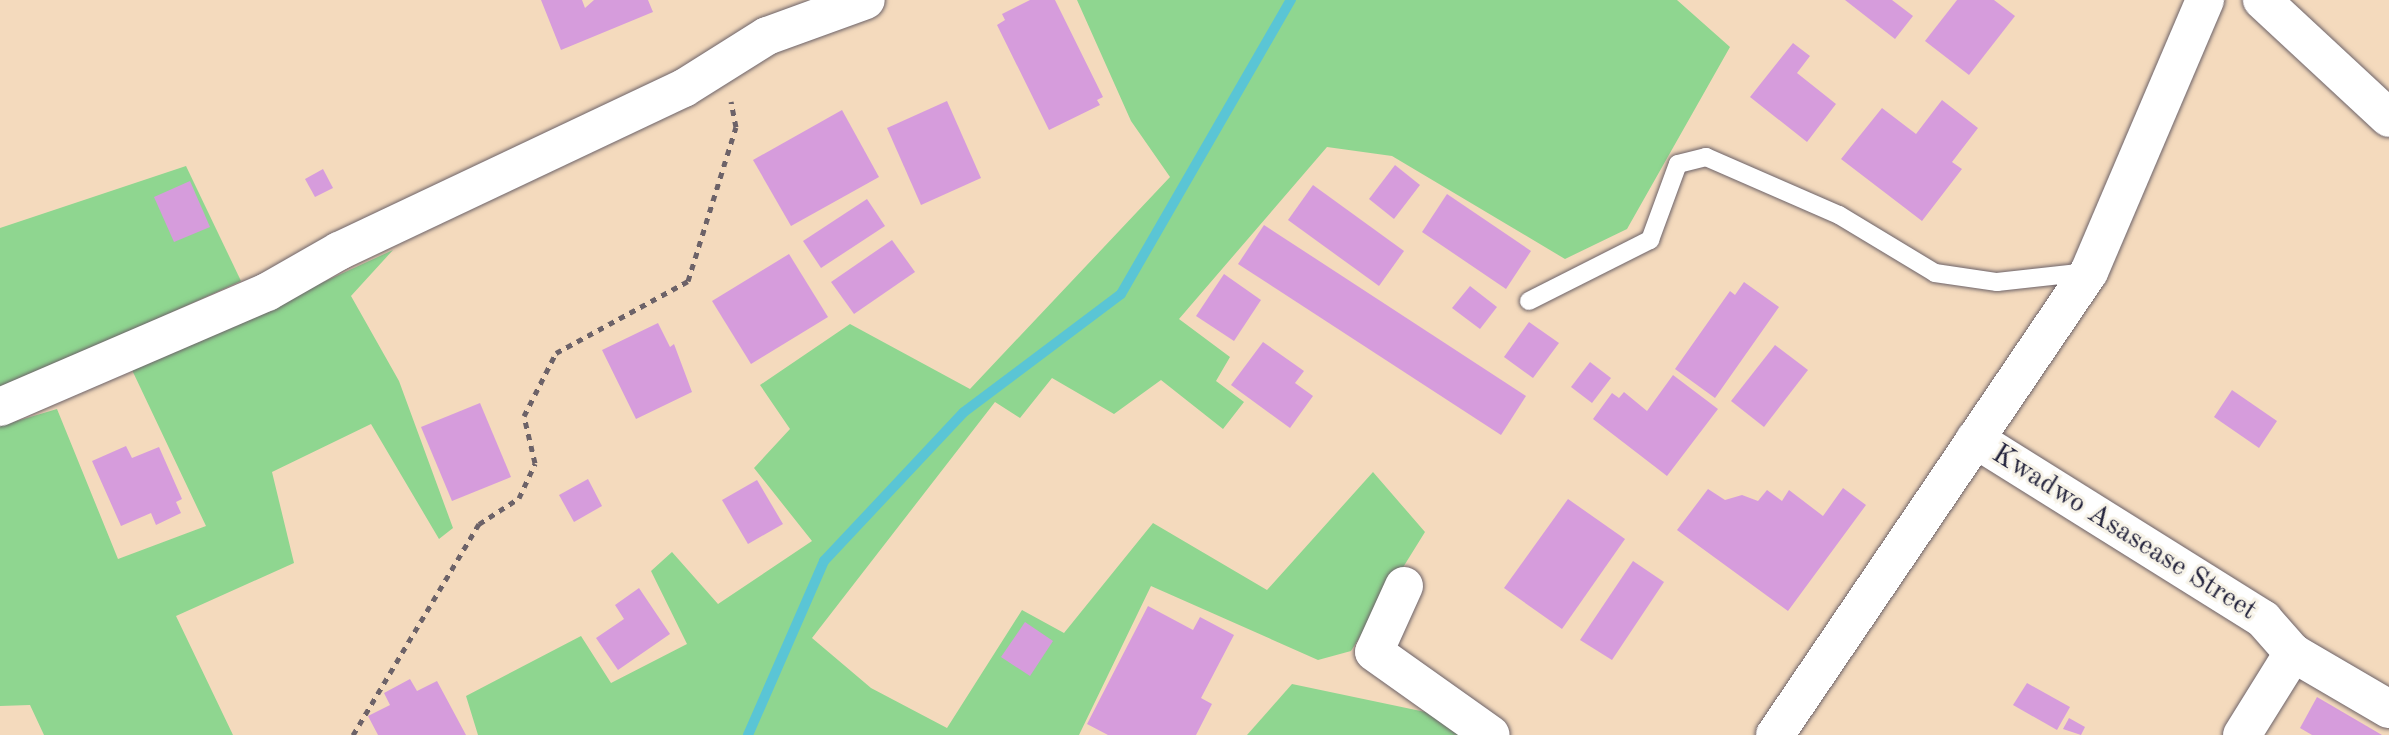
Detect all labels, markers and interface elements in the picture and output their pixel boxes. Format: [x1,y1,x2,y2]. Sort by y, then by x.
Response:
street label: Kwadwo Asasease Street [1985,438,2263,628]

